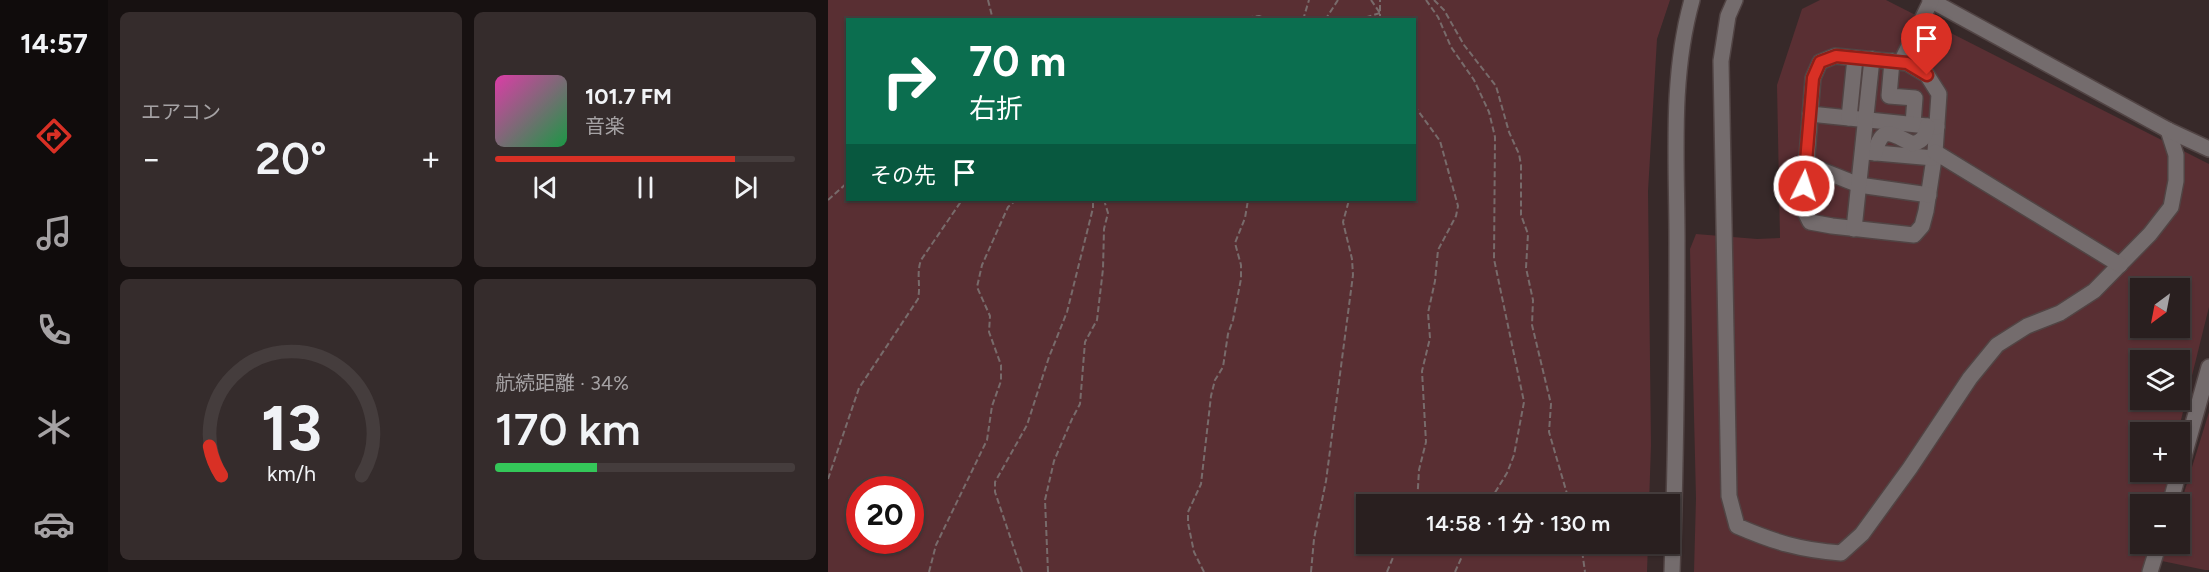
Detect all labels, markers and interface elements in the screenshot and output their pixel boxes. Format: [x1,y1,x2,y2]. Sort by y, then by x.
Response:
pin [1901,13,1952,75]
icon: arrive [1910,22,1943,55]
text: 14:57 [20,27,88,60]
text: 70 m [969,36,1066,87]
icon: right [870,42,948,120]
text: 101.7 FM [585,83,672,110]
text: 右折 [969,92,1023,125]
text: エアコン [141,100,221,124]
text: 音楽 [585,114,625,138]
icon: directions [33,115,75,157]
text: 20° [255,131,327,185]
text: − [141,139,162,178]
text: + [420,139,441,178]
position arrow [1772,154,1836,218]
icon: arrive [948,156,981,189]
text: その先 [870,162,936,189]
icon: previous [529,171,562,204]
icon: pause [629,171,662,204]
icon: next [729,171,762,204]
icon: music [33,212,75,254]
north arrow [2130,278,2190,338]
map controls [2130,278,2190,554]
icon: phone [33,309,75,351]
button: layers [2130,350,2190,410]
text: 航続距離 · 34% [495,371,629,395]
text: 13 [260,391,322,466]
text: 170 km [495,402,641,456]
icon: climate [33,406,75,448]
button: + [2130,422,2190,482]
text: km/h [267,462,315,487]
speed limit sign: 20 [846,476,924,554]
button: − [2130,494,2190,554]
icon: car [33,503,75,545]
text: 14:58 · 1 分 · 130 m [1426,510,1610,537]

